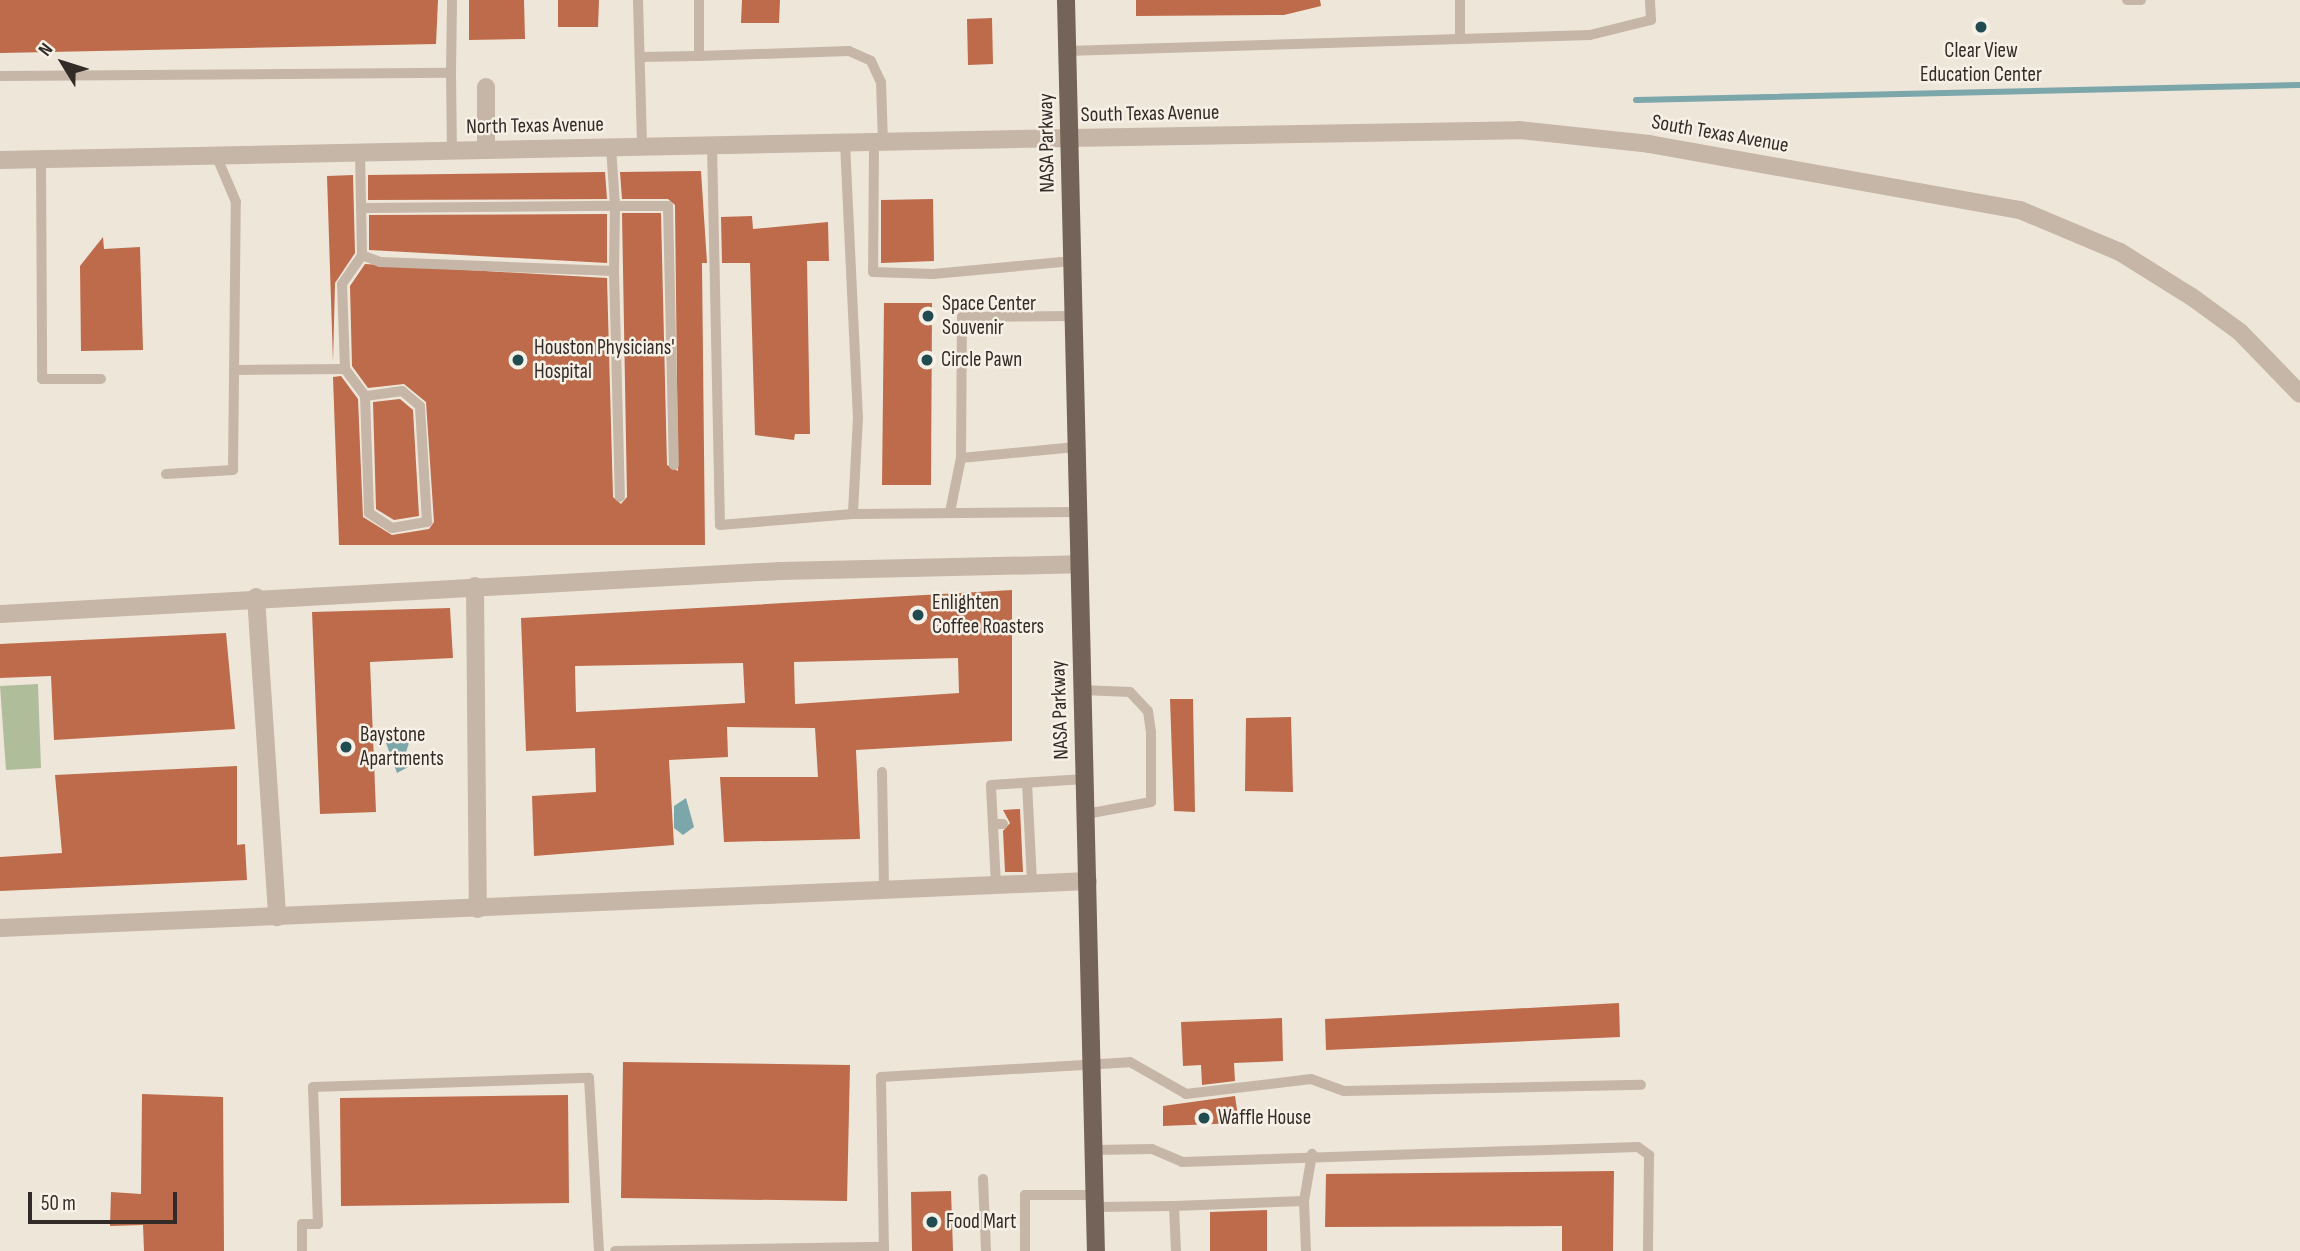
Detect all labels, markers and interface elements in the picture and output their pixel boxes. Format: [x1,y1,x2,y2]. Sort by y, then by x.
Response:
marker: Clear View Education Center [1973,19,1989,35]
north arrow [28,28,98,98]
place label: Clear View Education Center [1920,38,2042,88]
text: N [34,39,58,61]
street label: NASA Parkway [1034,93,1060,193]
street label: South Texas Avenue [1080,100,1220,128]
street label: South Texas Avenue [1650,110,1790,158]
street label: North Texas Avenue [466,112,604,140]
place label: Space Center Souvenir [942,291,1036,341]
marker: Space Center Souvenir [920,308,936,324]
place label: Houston Physicians' Hospital [534,335,675,385]
place label: Circle Pawn [941,347,1022,373]
marker: Houston Physicians' Hospital [508,350,528,370]
marker: Circle Pawn [919,352,935,368]
place label: Enlighten Coffee Roasters [932,590,1044,640]
marker: Enlighten Coffee Roasters [910,607,926,623]
street label: NASA Parkway [1046,660,1074,760]
place label: Baystone Apartments [360,722,444,772]
marker: Baystone Apartments [338,739,354,755]
place label: Waffle House [1218,1105,1311,1131]
marker: Waffle House [1196,1110,1212,1126]
scale bar [32,1178,180,1222]
text: 50 m [41,1191,76,1216]
place label: Food Mart [946,1209,1016,1235]
marker: Food Mart [924,1214,940,1230]

